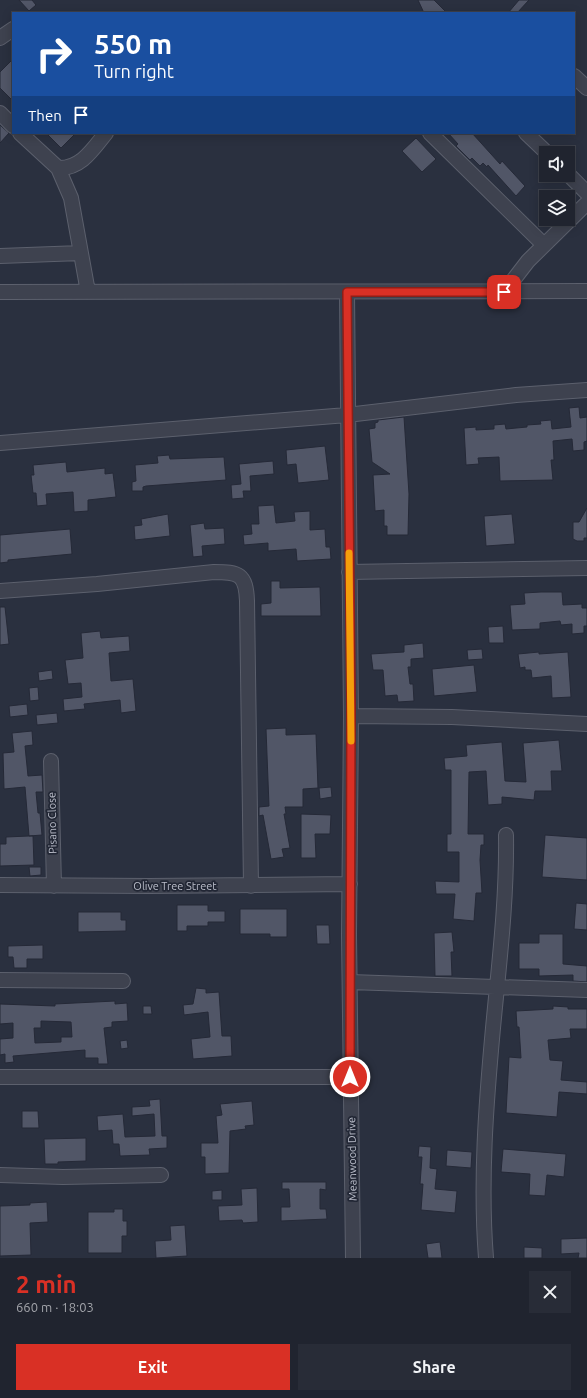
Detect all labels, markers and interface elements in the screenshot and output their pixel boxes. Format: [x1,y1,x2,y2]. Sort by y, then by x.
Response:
icon: right [28,28,80,80]
text: 550 m [94,28,172,59]
text: Turn right [94,61,174,81]
icon: arrive [70,104,92,126]
text: Then [28,107,62,124]
map controls [539,146,575,226]
button: sound [539,146,575,182]
button: layers [539,190,575,226]
pin [487,275,521,309]
icon: arrive [493,281,515,303]
street label: Pisano Close [45,792,59,854]
street label: Olive Tree Street [133,880,217,892]
position arrow [329,1056,371,1098]
street label: Meanwood Drive [345,1117,359,1201]
text: 2 min [16,1271,77,1298]
button: close [529,1271,571,1313]
text: 660 m · 18:03 [16,1300,94,1314]
button: Exit [16,1344,290,1390]
button: Share [298,1344,571,1390]

